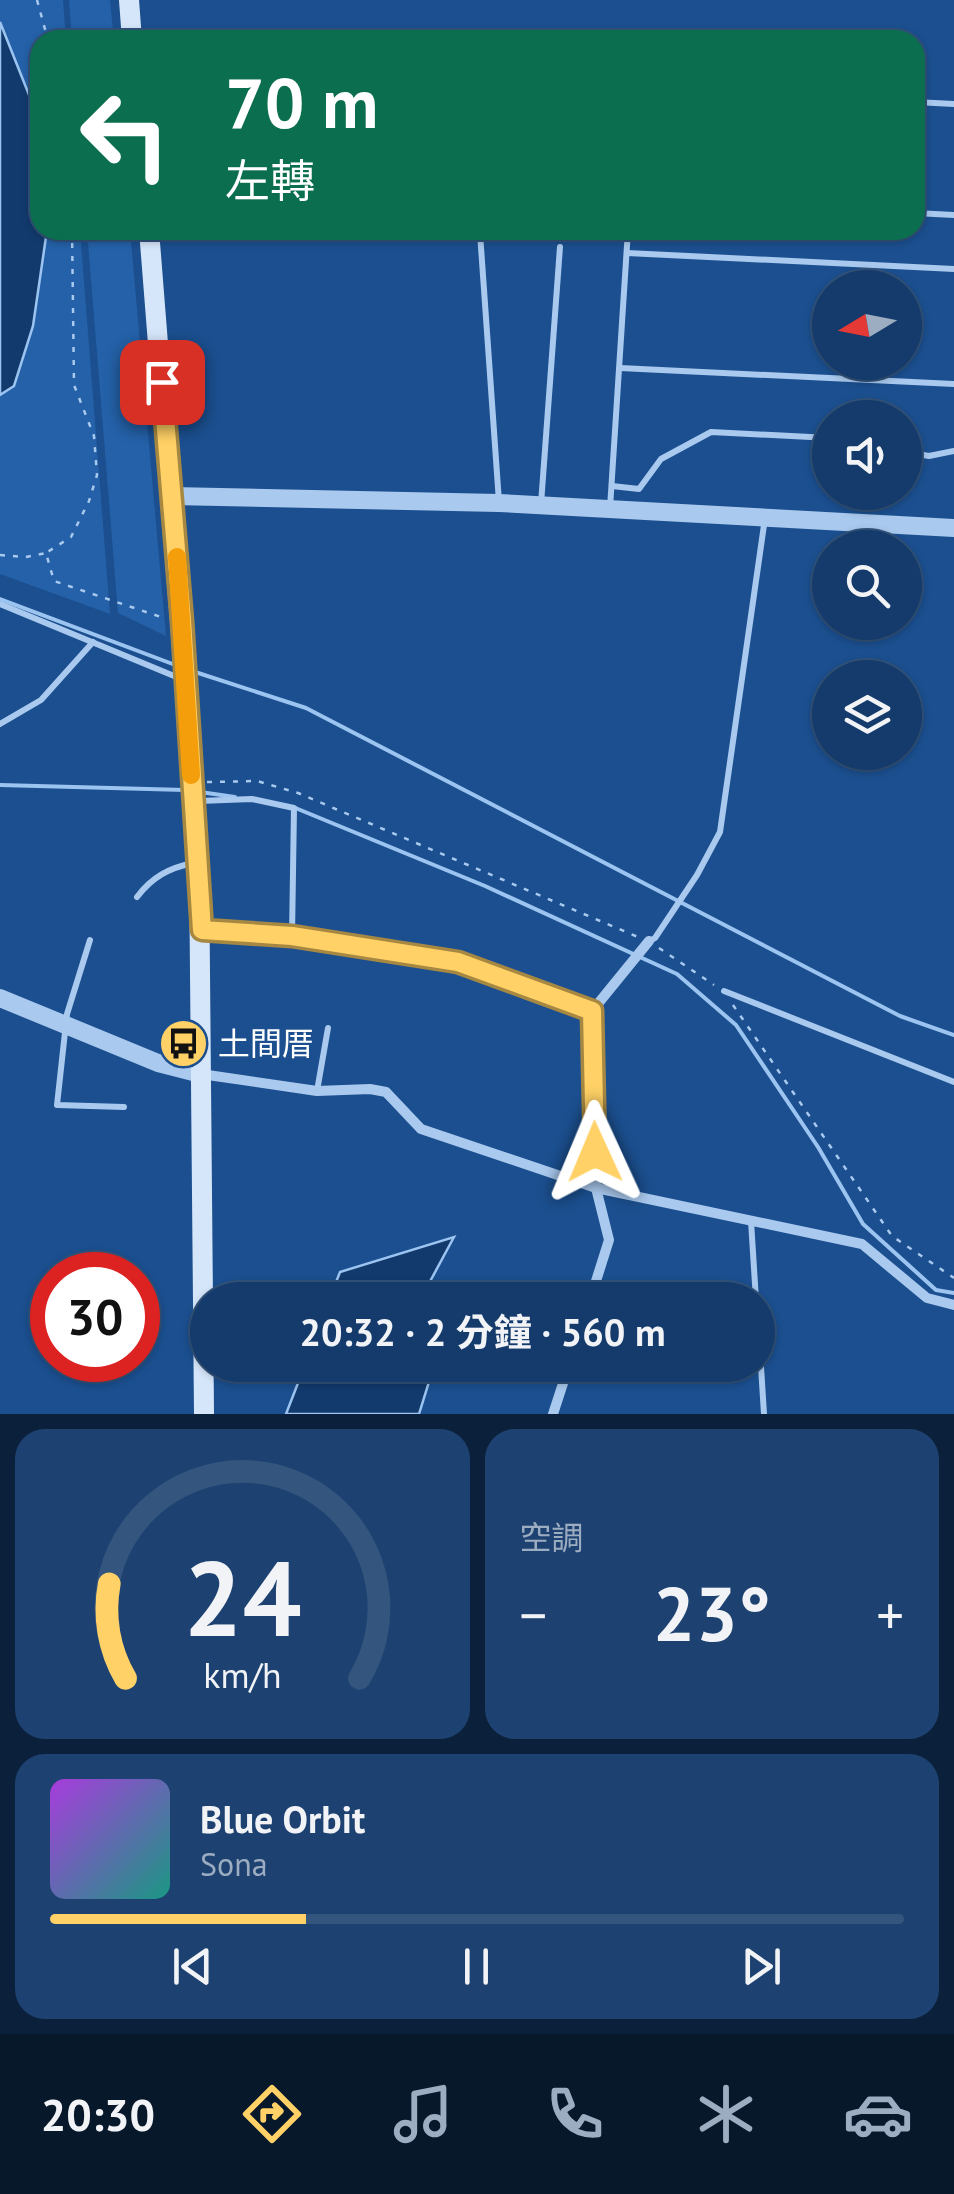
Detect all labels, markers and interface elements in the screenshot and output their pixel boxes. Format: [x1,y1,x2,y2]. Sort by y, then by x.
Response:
text: 70 m [225,57,378,147]
icon: left [60,70,190,200]
text: 左轉 [225,151,315,209]
north arrow [812,270,922,380]
map controls [812,270,922,770]
pin [120,340,205,425]
icon: arrive [135,355,190,410]
button: sound [812,400,922,510]
button: search [812,530,922,640]
button: layers [812,660,922,770]
bus stop icon: 土間厝 [157,1017,209,1069]
place label: 土間厝 [218,1022,314,1064]
position arrow [543,1100,647,1204]
speed limit sign: 30 [30,1252,160,1382]
text: 20:32 · 2 分鐘 · 560 m [299,1307,666,1356]
text: 空調 [520,1516,584,1558]
text: 24 [183,1530,301,1665]
text: 23° [653,1565,771,1662]
text: − [520,1579,547,1650]
text: + [876,1579,904,1650]
text: km/h [203,1652,281,1698]
text: Blue Orbit [200,1794,365,1843]
text: Sona [200,1843,268,1885]
icon: previous [165,1939,220,1994]
icon: pause [449,1939,504,1994]
icon: next [734,1939,789,1994]
icon: directions [237,2079,307,2149]
icon: music [388,2079,458,2149]
icon: phone [540,2079,610,2149]
icon: climate [691,2079,761,2149]
icon: car [843,2079,913,2149]
text: 20:30 [41,2085,155,2143]

